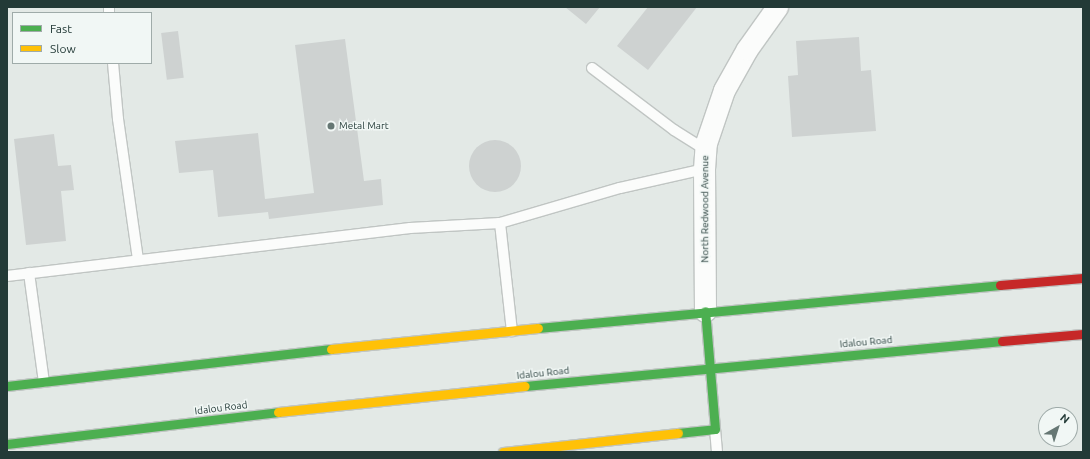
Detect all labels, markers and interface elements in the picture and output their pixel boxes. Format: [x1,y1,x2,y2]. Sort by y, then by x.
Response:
legend [12,12,152,64]
text: Fast [50,22,72,35]
text: Slow [50,42,76,55]
place label: Metal Mart [339,120,389,132]
marker: Metal Mart [326,121,336,131]
street label: North Redwood Avenue [699,155,711,263]
street label: Idalou Road [839,334,893,350]
street label: Idalou Road [516,364,570,382]
street label: Idalou Road [194,399,248,417]
north arrow [1038,407,1078,447]
text: N [1058,411,1072,426]

